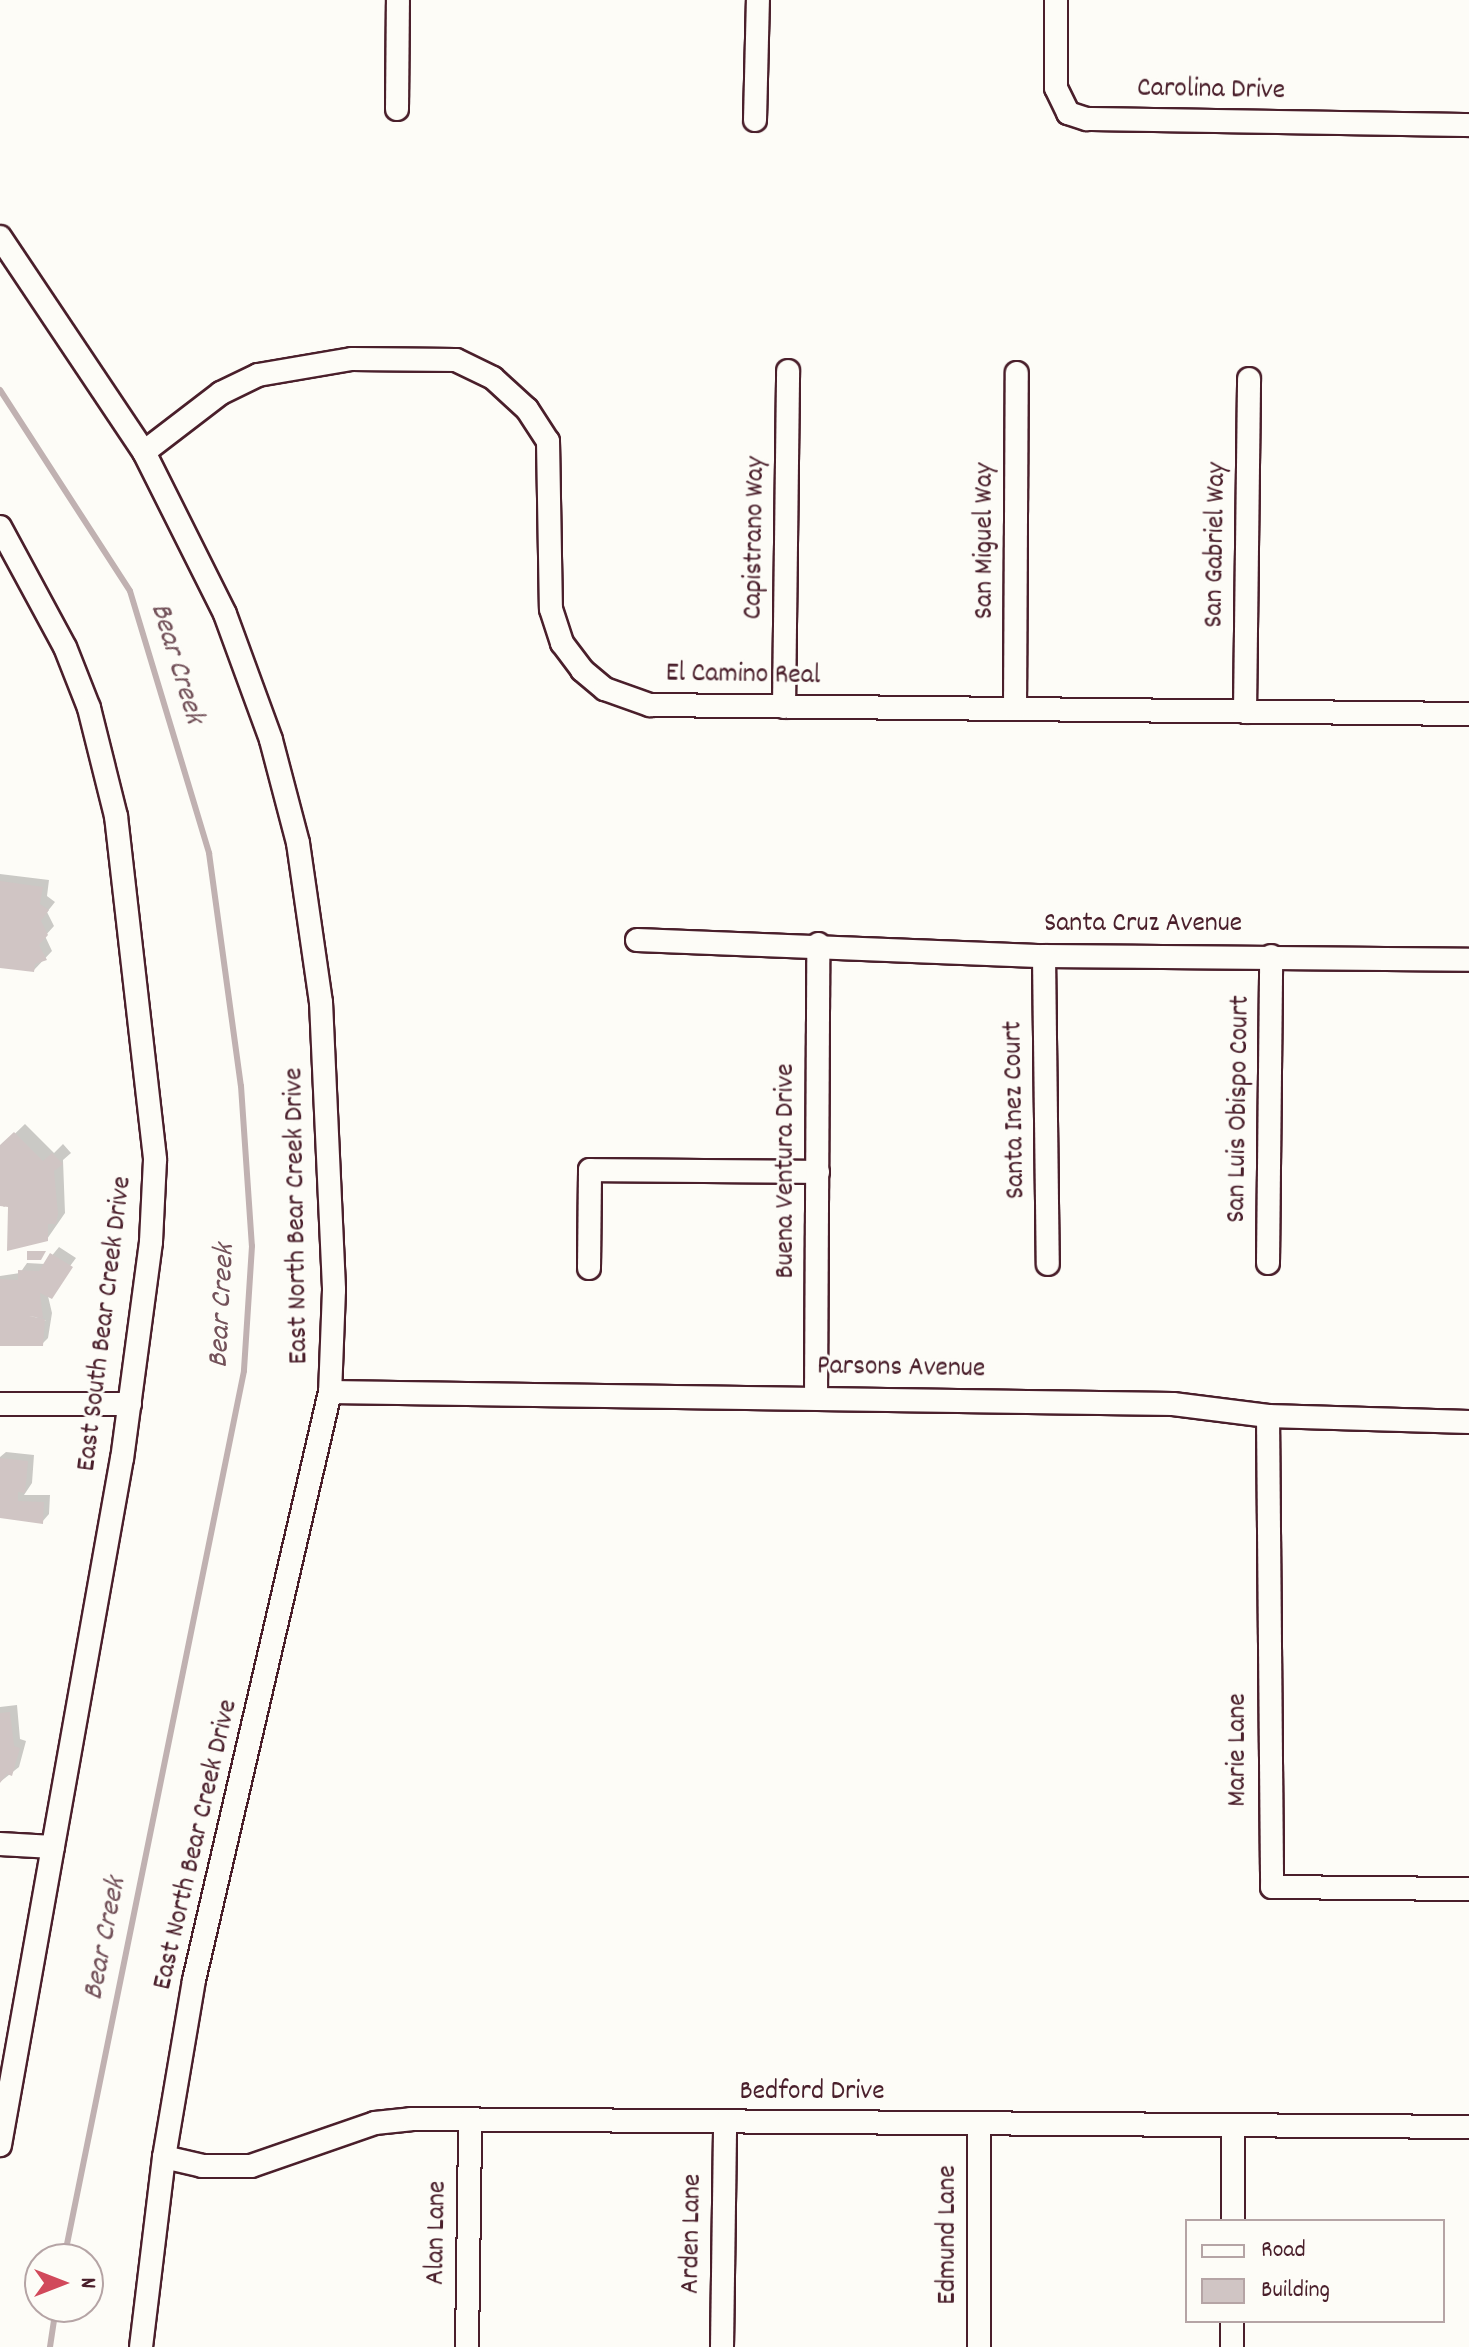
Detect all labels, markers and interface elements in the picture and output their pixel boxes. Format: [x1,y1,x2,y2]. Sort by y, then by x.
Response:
street label: Carolina Drive [1137,73,1285,109]
street label: Capistrano Way [738,456,774,620]
street label: San Gabriel Way [1199,462,1235,628]
street label: San Miguel Way [969,463,1003,619]
water label: Bear Creek [140,599,210,729]
street label: El Camino Real [665,658,821,694]
street label: Santa Cruz Avenue [1044,908,1242,942]
street label: San Luis Obispo Court [1221,995,1259,1223]
street label: Santa Inez Court [998,1021,1034,1199]
street label: Buena Ventura Drive [770,1063,804,1279]
street label: East North Bear Creek Drive [279,1067,317,1365]
street label: East South Bear Creek Drive [71,1175,141,1473]
water label: Bear Creek [203,1243,245,1369]
street label: Parsons Avenue [817,1351,985,1387]
street label: Marie Lane [1222,1693,1256,1807]
street label: East North Bear Creek Drive [147,1697,247,1993]
water label: Bear Creek [77,1875,137,2003]
street label: Bedford Drive [740,2076,884,2110]
street label: Edmund Lane [932,2165,966,2305]
street label: Arden Lane [675,2174,711,2294]
street label: Alan Lane [420,2181,456,2285]
legend [1185,2219,1445,2323]
text: Road [1261,2234,1306,2268]
north arrow [24,2243,104,2323]
text: Building [1261,2274,1330,2308]
text: N [71,2278,102,2288]

